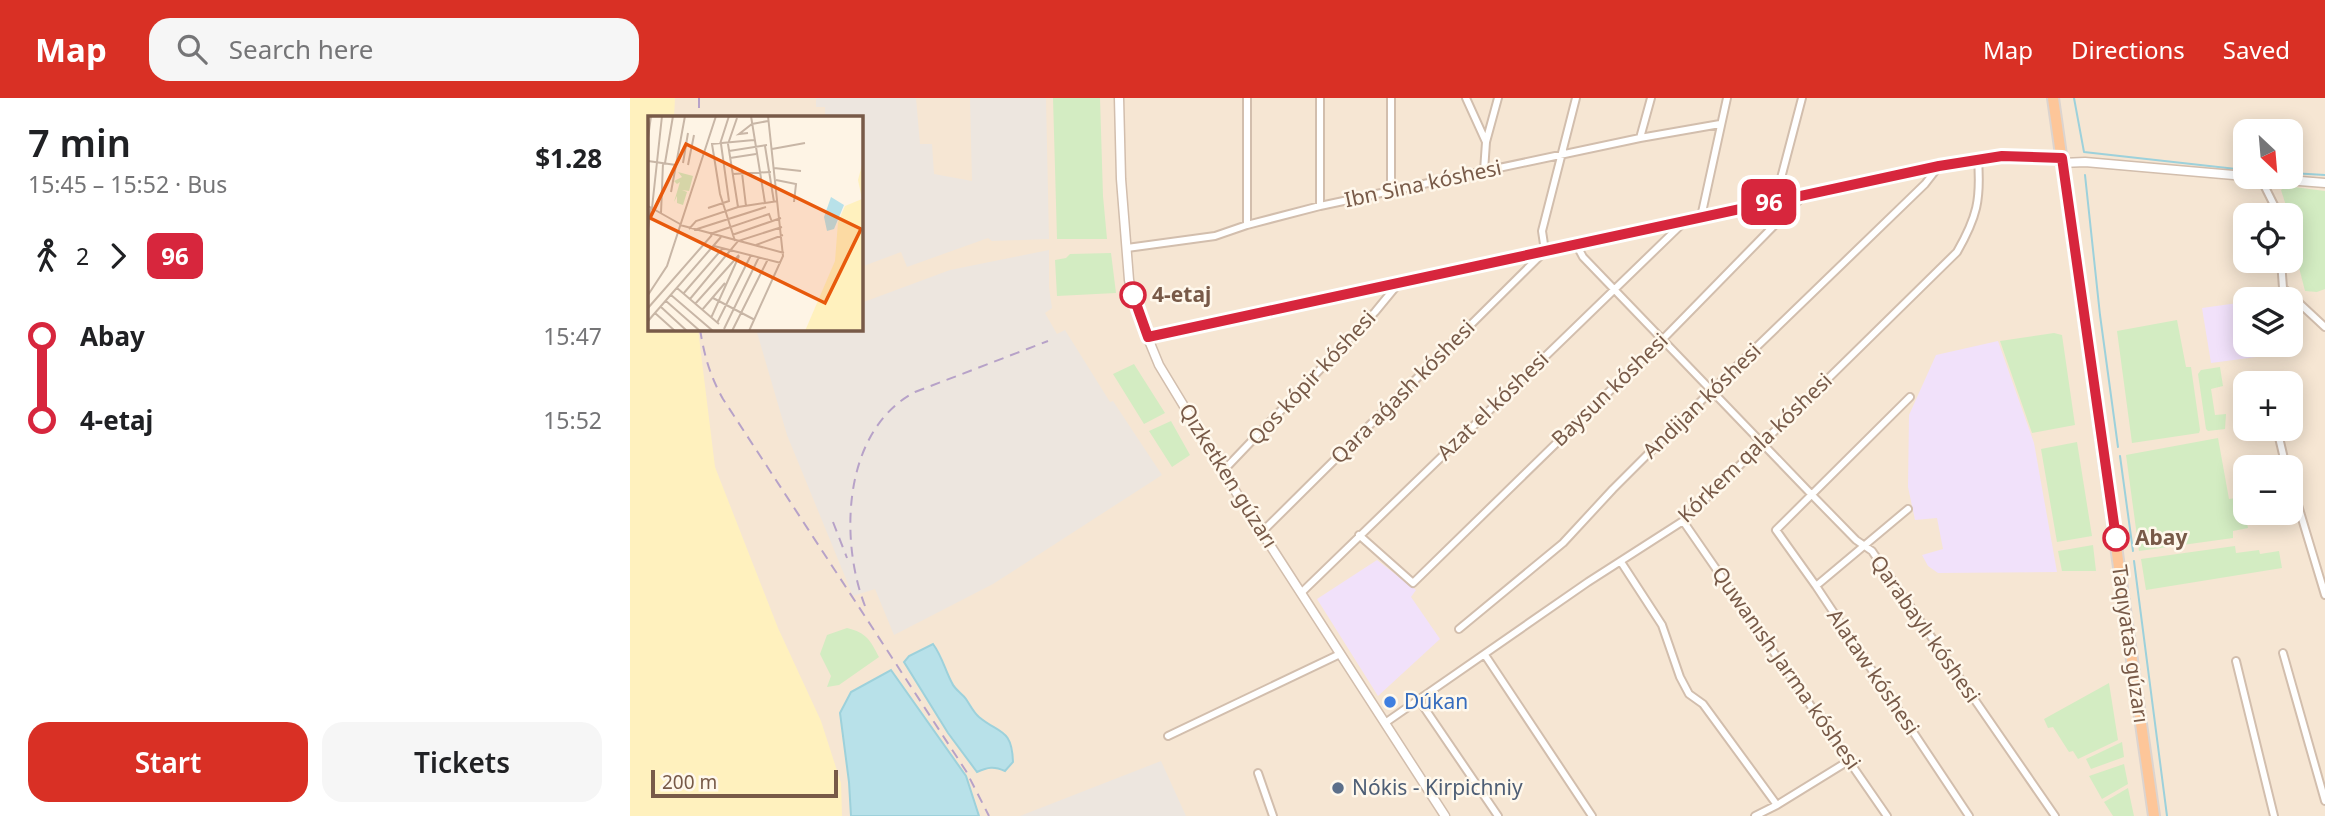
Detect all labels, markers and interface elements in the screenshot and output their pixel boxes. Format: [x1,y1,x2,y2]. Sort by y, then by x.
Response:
search box [149,18,639,81]
text: Map [35,27,107,72]
icon: search [173,30,211,68]
text: Search here [229,31,373,67]
text: Map [1983,33,2033,66]
text: Directions [2071,33,2185,66]
text: Saved [2223,33,2290,66]
text: 7 min [28,116,131,168]
inset map [648,116,863,331]
north arrow [2233,119,2303,189]
map controls [2233,119,2303,525]
text: $1.28 [535,140,602,176]
street label: Ibn Sina kóshesi [1342,153,1504,213]
text: 15:45 – 15:52 · Bus [28,168,227,200]
line badge: 96 [1738,179,1800,225]
text: 96 [1755,185,1783,218]
button: locate [2233,203,2303,273]
icon: walk [28,237,66,275]
icon: forward [99,237,137,275]
text: 96 [161,239,189,272]
text: 2 [76,240,89,272]
place label: 4-etaj [1152,280,1211,308]
marker: 4-etaj [1120,282,1146,308]
button: layers [2233,287,2303,357]
street label: Qos kópir kóshesi [1241,304,1381,451]
street label: Qara aǵash kóshesi [1324,313,1480,469]
text: Abay [80,318,145,354]
text: 15:47 [543,320,602,352]
street label: Baysun kóshesi [1545,326,1674,452]
street label: Andijan kóshesi [1636,336,1767,464]
street label: Azat el kóshesi [1430,345,1554,466]
street label: Kórkem qala kóshesi [1671,366,1837,528]
button: + [2233,371,2303,441]
street label: Qızketken gúzarı [1173,398,1285,553]
text: 4-etaj [80,402,153,438]
text: 15:52 [543,404,602,436]
button: − [2233,455,2303,525]
place label: Abay [2135,523,2187,551]
marker: Abay [2103,525,2129,551]
street label: Qarabaylı kóshesi [1864,549,1987,708]
street label: Quwanısh Jarma kóshesi [1706,560,1868,775]
street label: Taqıyatas gúzarı [2106,563,2156,725]
street label: Alataw kóshesi [1821,603,1926,740]
place label: Dúkan [1404,687,1468,715]
marker: Dúkan [1382,694,1398,710]
button: Start [28,722,308,802]
button: Tickets [322,722,602,802]
scale bar [651,767,838,799]
text: 200 m [662,769,717,795]
place label: Nókis - Kirpichniy [1352,773,1523,801]
marker: Nókis - Kirpichniy [1330,780,1346,796]

